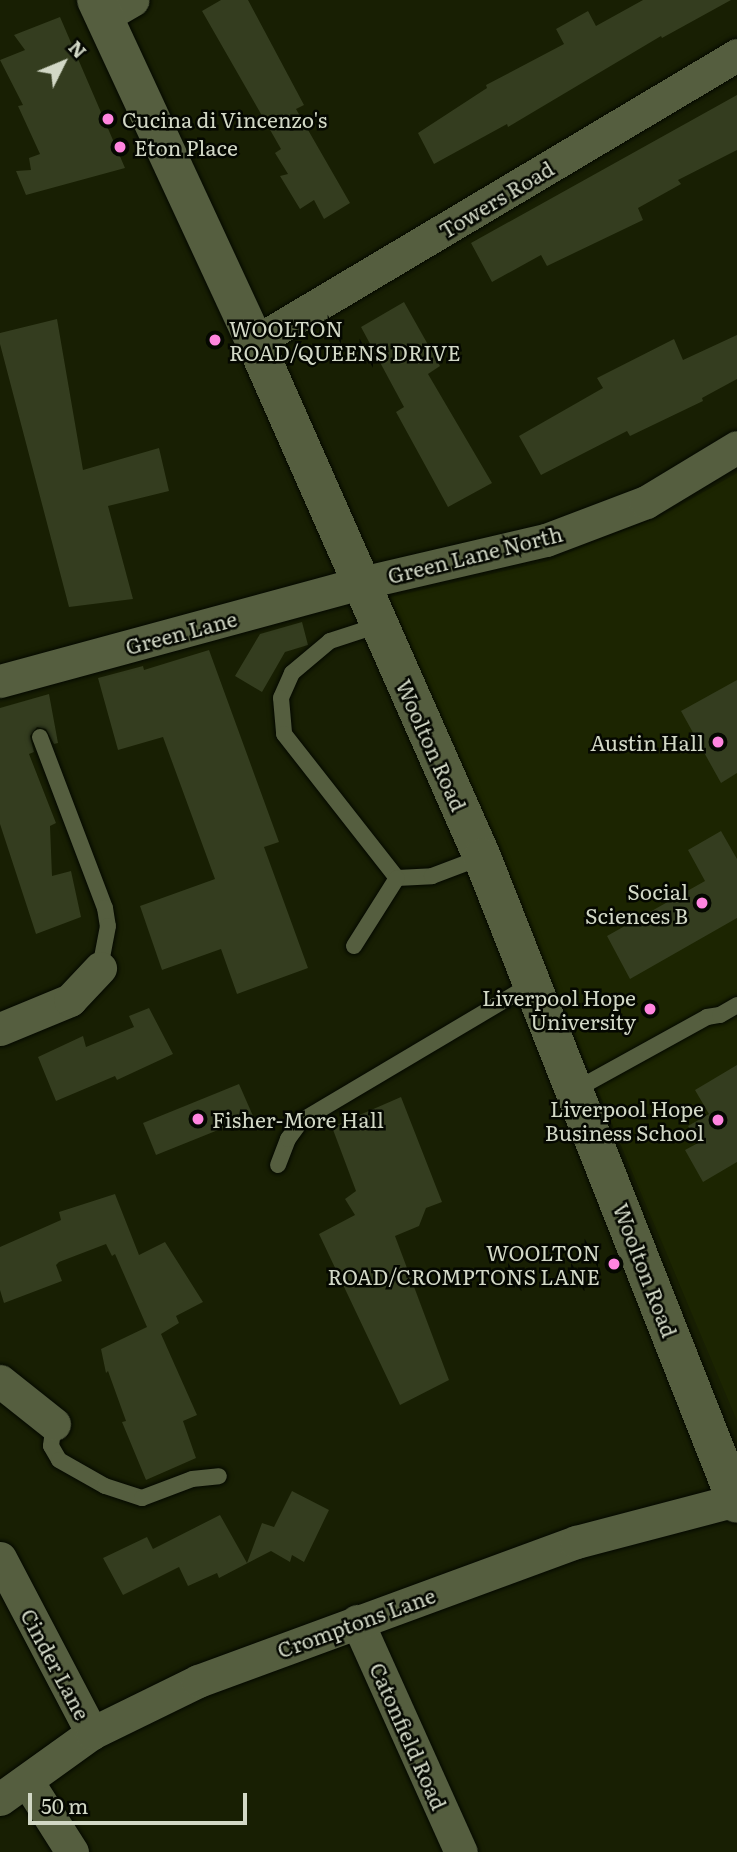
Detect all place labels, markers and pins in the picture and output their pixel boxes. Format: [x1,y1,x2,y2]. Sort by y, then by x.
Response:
place label: Cucina di Vincenzo's [122,106,327,132]
marker: Cucina di Vincenzo's [100,111,116,127]
place label: Eton Place [134,134,238,160]
marker: Eton Place [112,139,128,155]
place label: WOOLTON ROAD/QUEENS DRIVE [229,315,461,365]
marker: WOOLTON ROAD/QUEENS DRIVE [207,332,223,348]
place label: Austin Hall [590,729,704,755]
marker: Austin Hall [710,734,726,750]
place label: Social Sciences B [585,878,688,928]
marker: Social Sciences B [694,895,710,911]
place label: Liverpool Hope University [482,984,636,1034]
marker: Liverpool Hope University [642,1001,658,1017]
place label: Liverpool Hope Business School [545,1095,704,1145]
place label: Fisher-More Hall [212,1106,384,1132]
marker: Fisher-More Hall [190,1111,206,1127]
marker: Liverpool Hope Business School [710,1112,726,1128]
place label: WOOLTON ROAD/CROMPTONS LANE [327,1239,600,1289]
marker: WOOLTON ROAD/CROMPTONS LANE [606,1256,622,1272]

